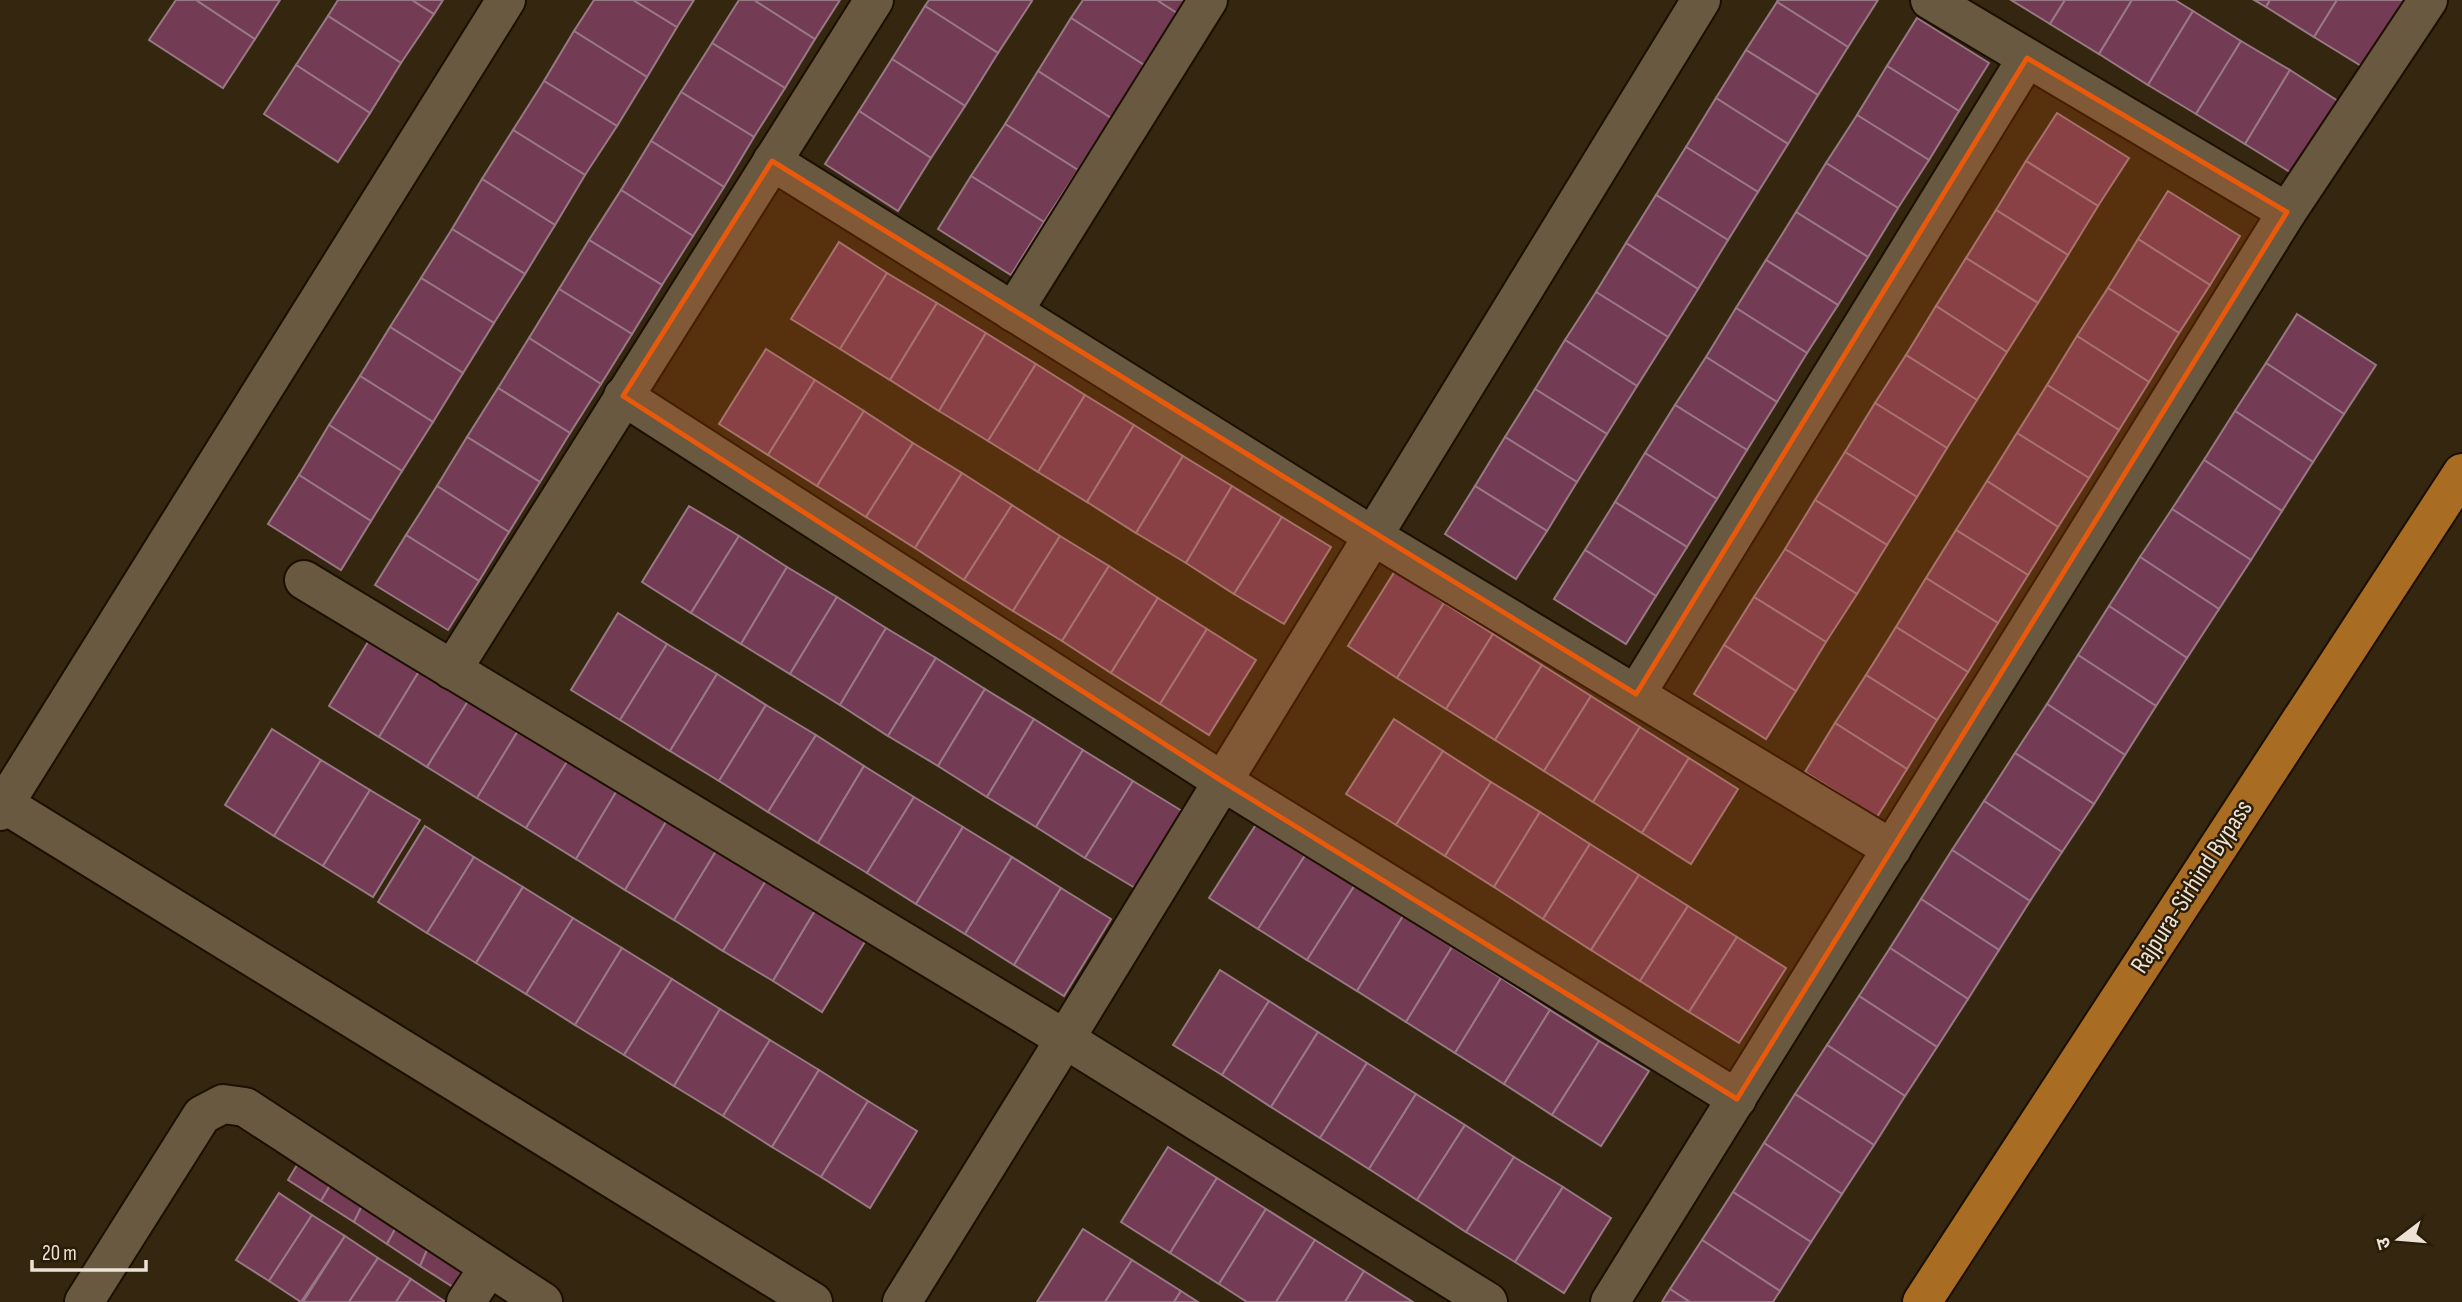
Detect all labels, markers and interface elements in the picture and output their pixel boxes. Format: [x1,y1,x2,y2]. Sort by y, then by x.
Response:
street label: Rajpura-Sirhind Bypass [2124,795,2260,979]
north arrow [2364,1204,2434,1274]
scale bar [32,1228,145,1272]
text: उ [2371,1234,2397,1252]
text: 20 m [42,1241,77,1266]

